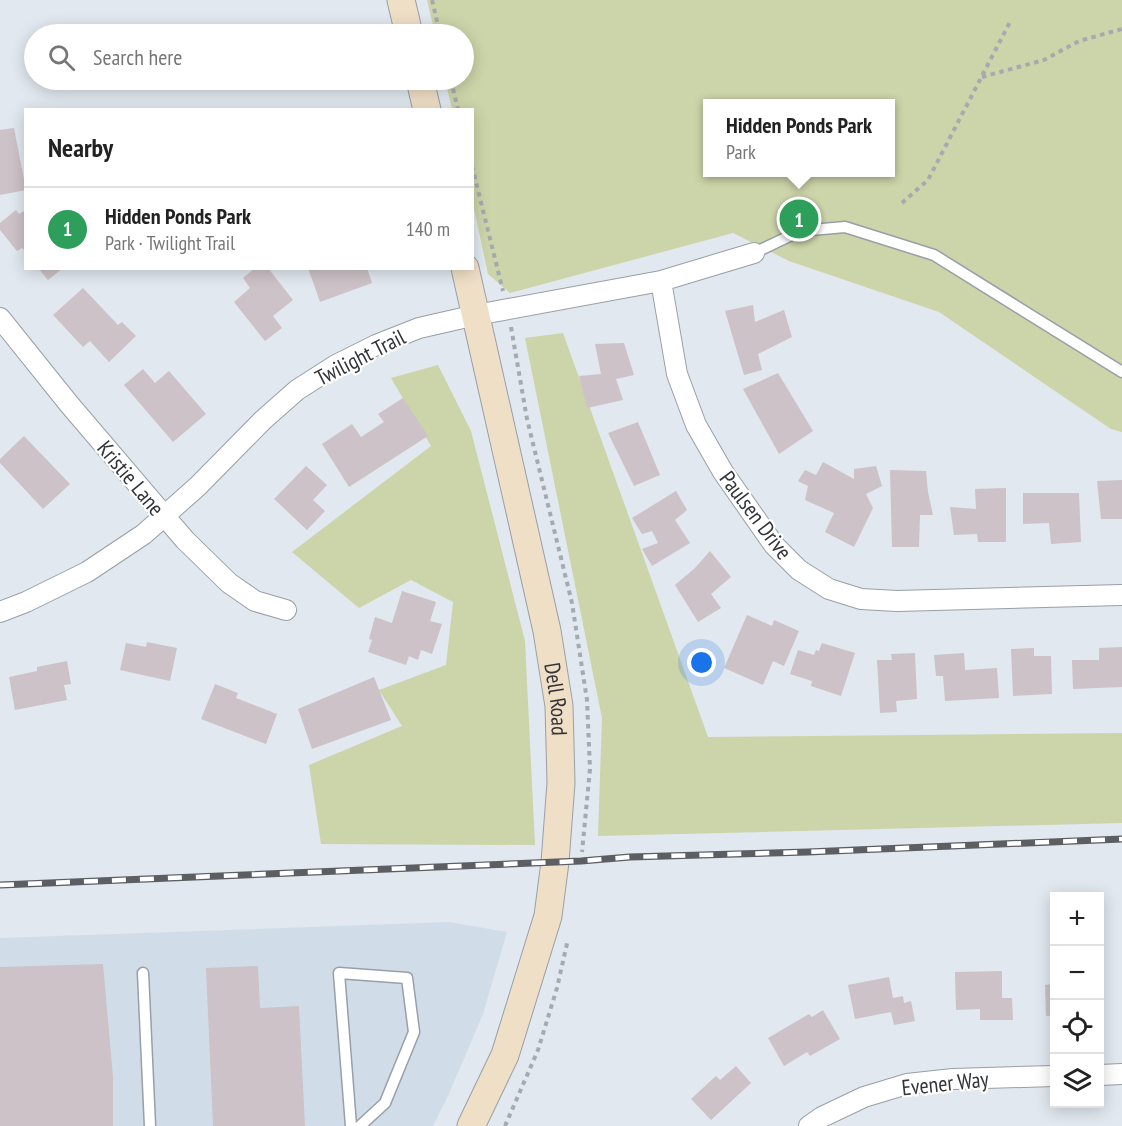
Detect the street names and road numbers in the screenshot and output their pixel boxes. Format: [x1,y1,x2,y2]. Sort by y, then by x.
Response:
street label: Twilight Trail [310,322,410,392]
street label: Kristie Lane [91,435,171,521]
street label: Paulsen Drive [714,465,798,565]
street label: Dell Road [538,661,574,736]
street label: Evener Way [900,1064,991,1101]

